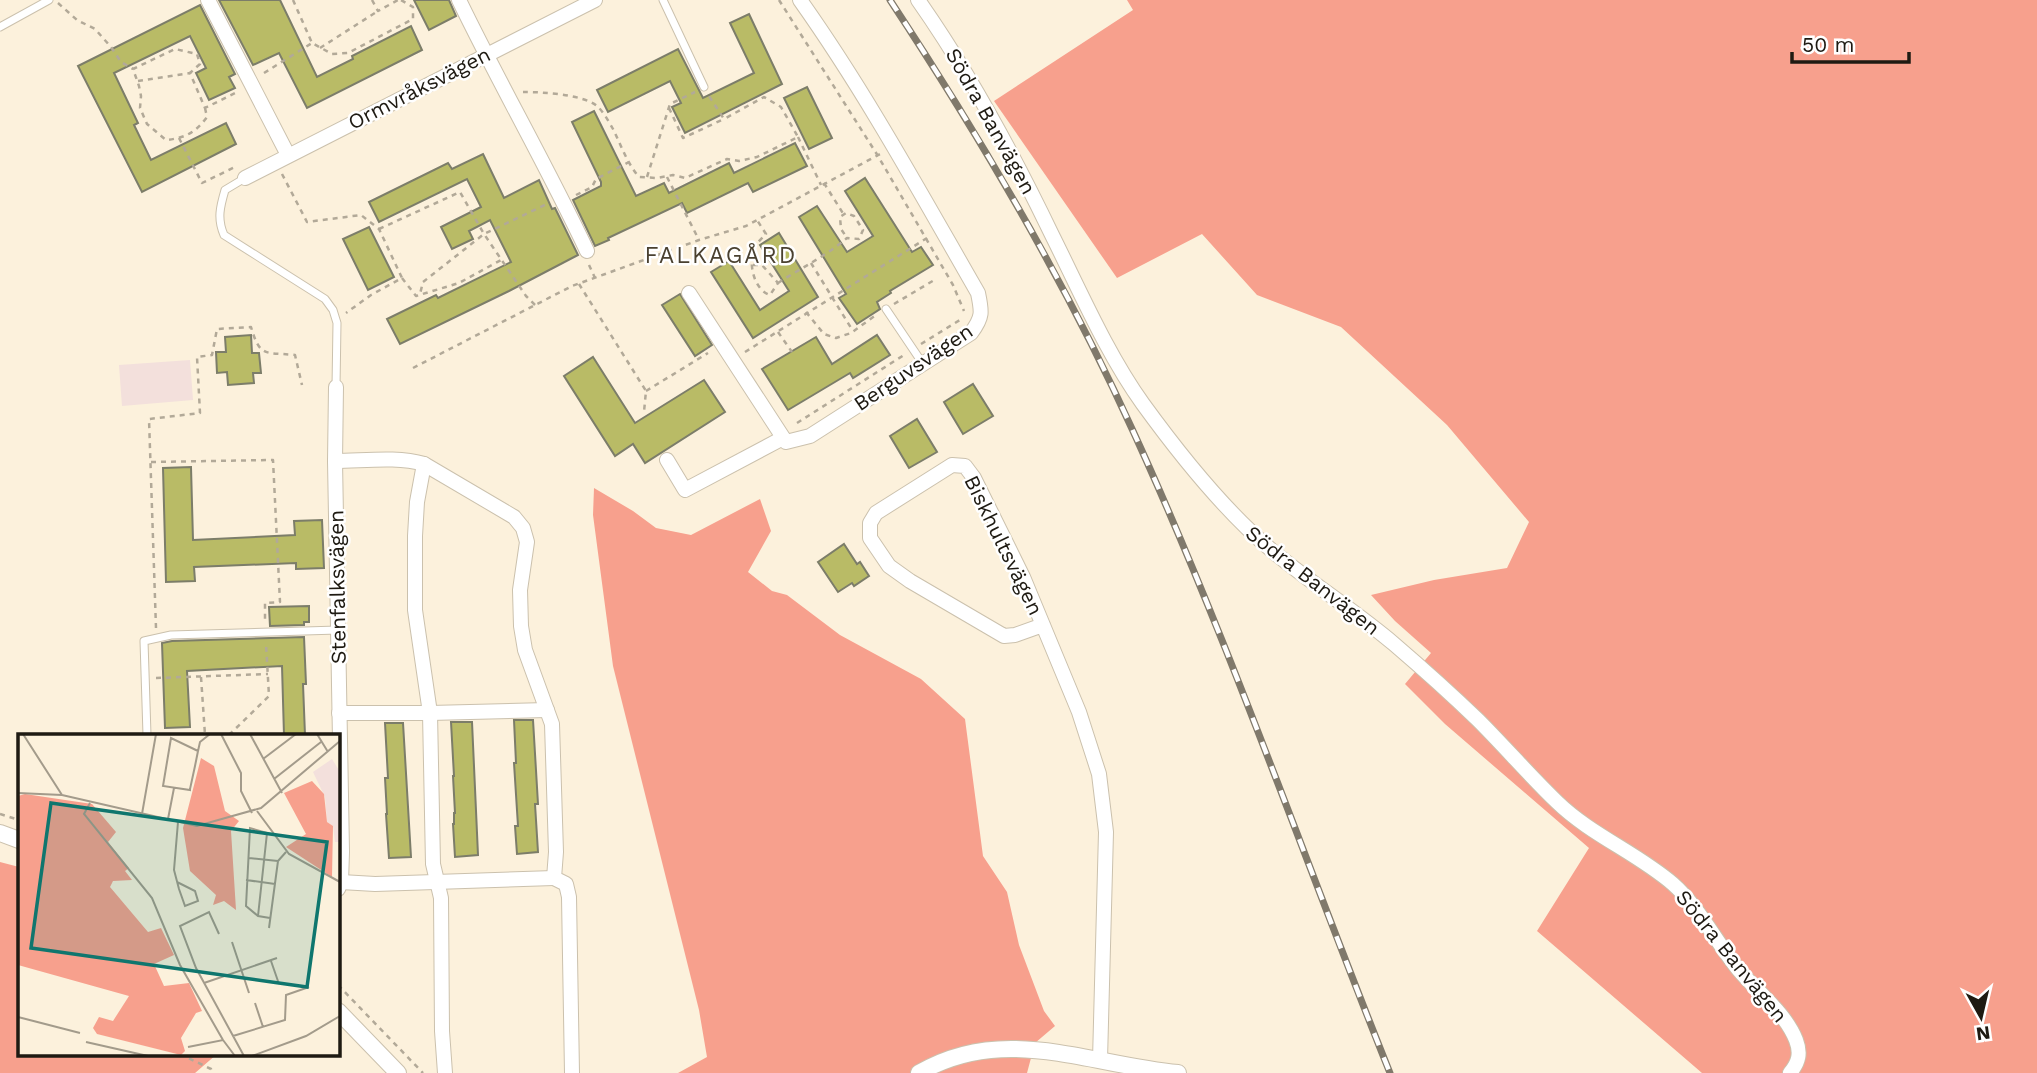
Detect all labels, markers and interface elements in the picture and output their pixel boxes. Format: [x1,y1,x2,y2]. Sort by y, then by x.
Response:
scale bar [1792,21,1909,65]
text: 50 m [1802,32,1854,57]
street label: Ormvråksvägen [344,41,494,135]
street label: Södra Banvägen [941,44,1041,198]
district label: FALKAGÅRD [645,242,797,269]
street label: Berguvsvägen [849,318,977,416]
street label: Biskhultsvägen [959,471,1049,619]
street label: Stenfalksvägen [323,510,351,664]
street label: Södra Banvägen [1241,520,1385,640]
inset map [18,734,340,1056]
street label: Södra Banvägen [1671,885,1793,1027]
north arrow [1946,982,2016,1052]
text: N [1975,1021,1992,1046]

